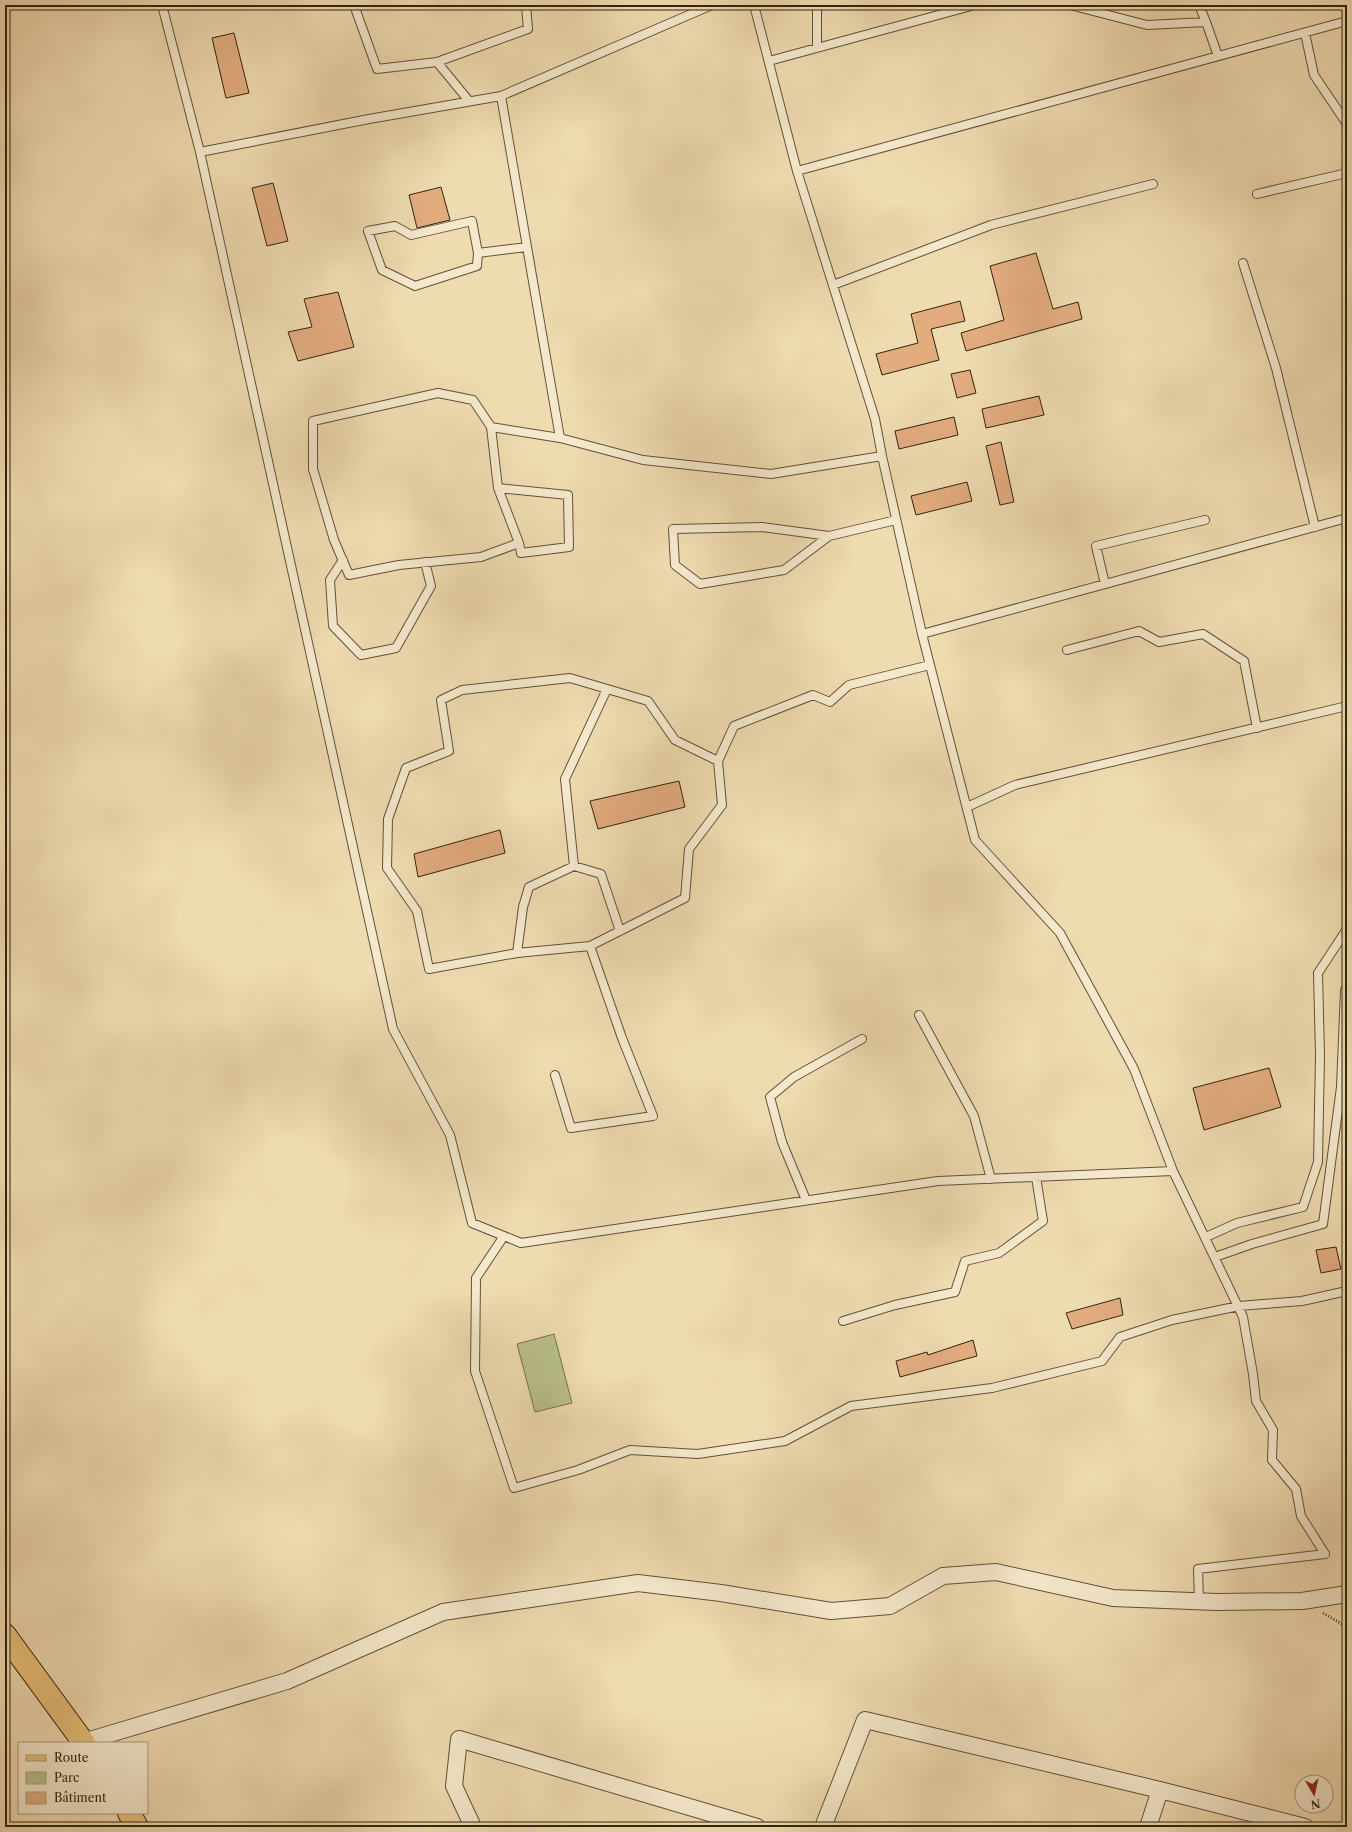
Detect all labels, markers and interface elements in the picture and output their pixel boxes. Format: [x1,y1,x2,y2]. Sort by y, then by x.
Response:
legend [18,1742,148,1814]
text: Route [54,1750,89,1765]
text: Parc [54,1770,79,1785]
north arrow [1294,1774,1334,1814]
text: Bâtiment [54,1790,107,1805]
text: N [1309,1796,1321,1812]

